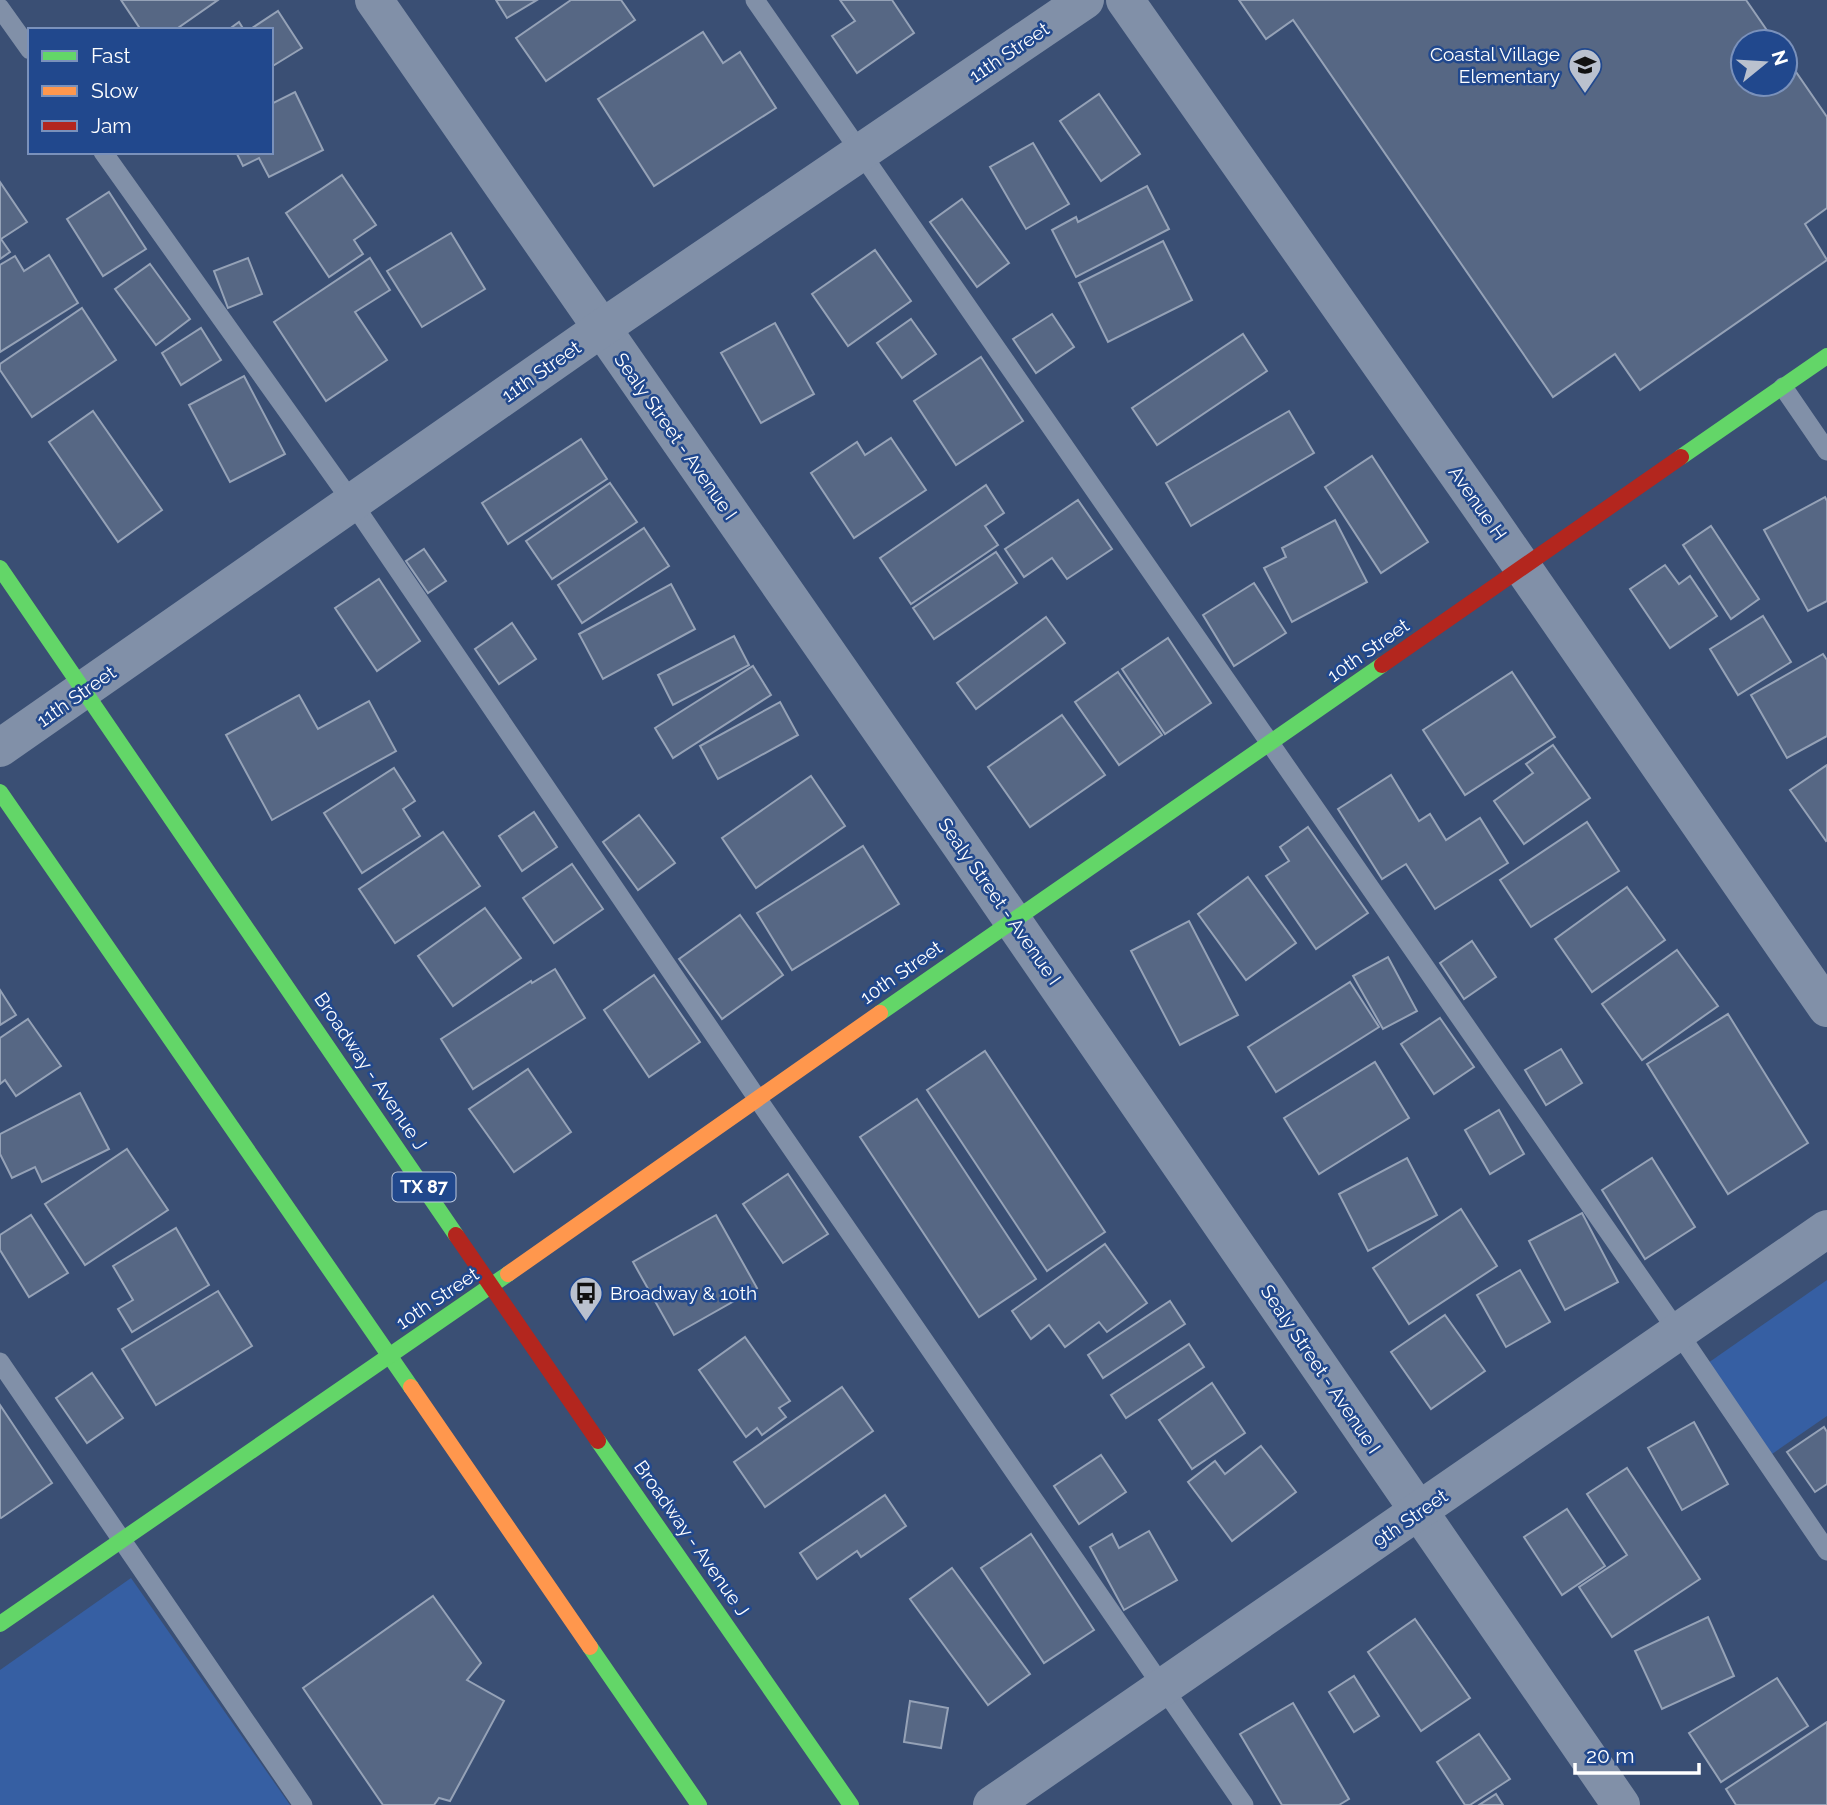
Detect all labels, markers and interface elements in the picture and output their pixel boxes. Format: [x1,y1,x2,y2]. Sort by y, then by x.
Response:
street label: 11th Street [965,17,1053,87]
legend [28,28,273,154]
north arrow [1729,28,1799,98]
text: Fast [91,43,131,68]
place label: Coastal Village Elementary [1430,43,1560,87]
school or university icon: Coastal Village Elementary [1566,46,1604,95]
text: N [1767,47,1793,68]
text: Slow [91,78,139,103]
text: Jam [91,113,132,138]
street label: 11th Street [497,335,585,406]
street label: Sealy Street - Avenue I [610,348,742,524]
street label: Avenue H [1444,462,1512,544]
street label: 10th Street [1323,613,1414,686]
street label: 11th Street [32,660,120,731]
street label: Sealy Street - Avenue I [934,813,1066,989]
street label: 10th Street [856,935,947,1008]
street label: Broadway - Avenue J [310,988,432,1154]
road number: TX 87 [392,1172,456,1202]
street label: 10th Street [392,1262,483,1334]
bus stop icon: Broadway & 10th [567,1274,605,1323]
street label: Sealy Street - Avenue I [1256,1281,1386,1457]
place label: Broadway & 10th [610,1282,757,1304]
street label: Broadway - Avenue J [630,1456,754,1620]
street label: 9th Street [1368,1484,1452,1552]
scale bar [1575,1731,1699,1775]
text: 20 m [1586,1743,1634,1768]

